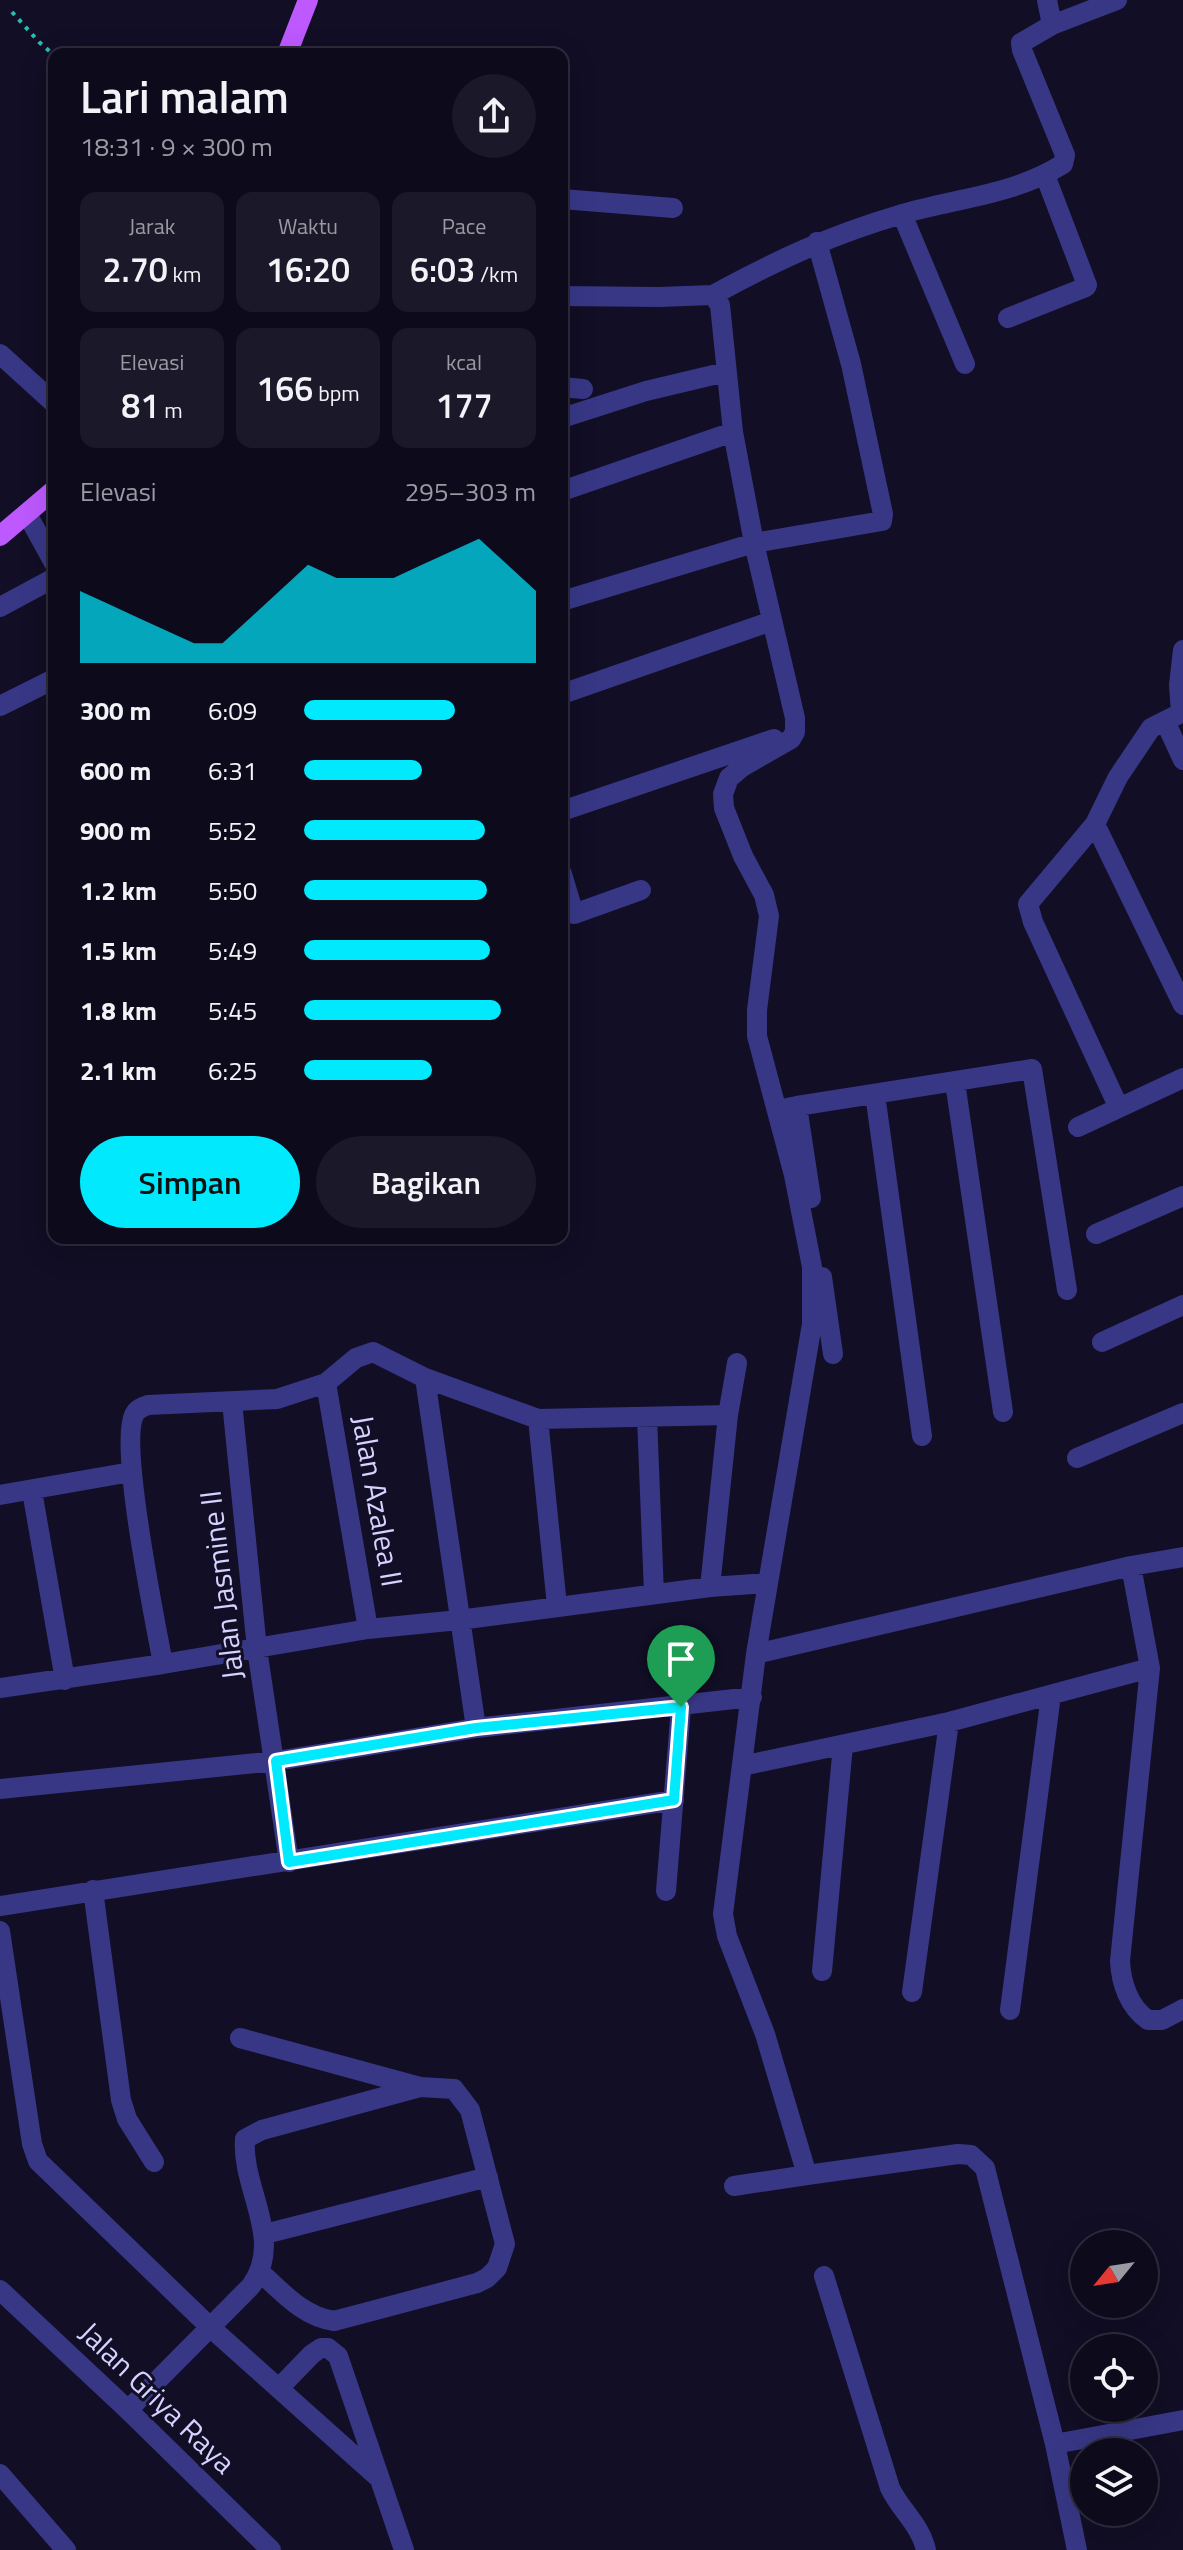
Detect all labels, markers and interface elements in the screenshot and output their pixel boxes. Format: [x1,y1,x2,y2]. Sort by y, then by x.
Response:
text: Lari malam [80,63,289,130]
button: share [452,74,536,158]
text: 18:31 · 9 × 300 m [80,127,273,166]
text: Jarak [129,209,175,243]
text: Waktu [278,209,338,243]
text: Pace [442,209,486,243]
text: 2.70 [102,243,168,295]
text: 16:20 [266,243,350,295]
text: 6:03 [410,243,475,295]
text: km [168,257,202,291]
text: /km [475,257,518,291]
text: Elevasi [120,345,184,379]
text: kcal [446,345,482,379]
text: 166 [256,362,313,414]
text: bpm [313,376,360,410]
text: 81 [121,379,159,431]
text: 177 [435,379,493,431]
text: m [159,393,183,427]
text: Elevasi [80,472,156,511]
text: 295–303 m [405,472,536,511]
text: 300 m [80,691,151,730]
text: 6:09 [208,691,257,730]
text: 600 m [80,751,151,790]
text: 6:31 [208,751,257,790]
text: 900 m [80,811,151,850]
text: 5:52 [208,811,257,850]
text: 1.2 km [80,871,157,910]
text: 5:50 [208,871,257,910]
text: 1.5 km [80,931,157,970]
text: 5:49 [208,931,257,970]
text: 1.8 km [80,991,157,1030]
text: 5:45 [208,991,257,1030]
text: 2.1 km [80,1051,157,1090]
text: 6:25 [208,1051,257,1090]
button: Simpan [80,1136,300,1228]
button: Bagikan [316,1136,536,1228]
street label: Jalan Azalea II [340,1411,416,1590]
street label: Jalan Jasmine II [187,1488,255,1682]
pin [647,1625,715,1707]
icon: arrive [659,1637,703,1681]
north arrow [1070,2230,1158,2318]
map controls [1070,2230,1158,2526]
street label: Jalan Griya Raya [69,2310,246,2484]
button: locate [1070,2334,1158,2422]
button: layers [1070,2438,1158,2526]

